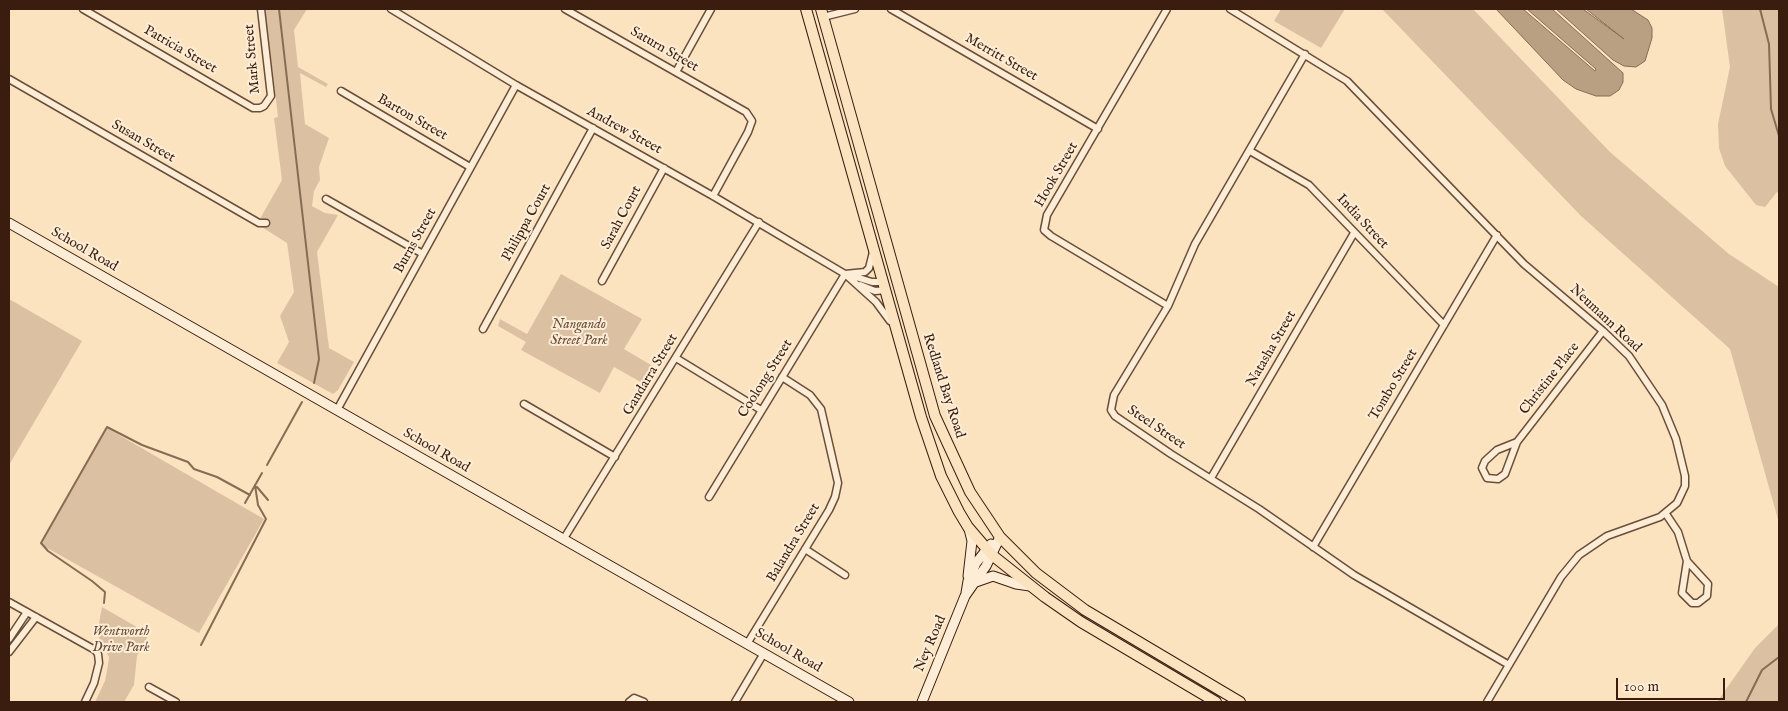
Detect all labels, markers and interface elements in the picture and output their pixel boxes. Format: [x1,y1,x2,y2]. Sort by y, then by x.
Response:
street label: Patricia Street [141,22,219,78]
street label: Mark Street [242,24,264,94]
street label: Saturn Street [627,24,701,76]
street label: Merritt Street [962,30,1040,86]
street label: Barton Street [374,91,450,145]
street label: Andrew Street [584,104,664,158]
street label: Susan Street [108,117,178,167]
street label: Hook Street [1032,140,1082,210]
street label: Philippa Court [499,181,555,265]
street label: Sarah Court [598,183,646,253]
street label: India Street [1332,191,1392,253]
street label: Burns Street [391,205,441,277]
street label: School Road [48,224,120,276]
street label: Neumann Road [1566,282,1644,356]
street label: Natasha Street [1244,308,1300,390]
park label: Nangando Street Park [550,317,608,350]
street label: Gandarra Street [620,331,682,419]
street label: Redland Bay Road [918,332,968,440]
street label: Coolong Street [735,337,797,421]
street label: Christine Place [1517,339,1583,419]
street label: Tombo Street [1366,346,1422,424]
street label: Steel Street [1124,402,1188,454]
street label: School Road [400,425,472,477]
street label: Balandra Street [764,500,824,586]
street label: Ney Road [912,613,950,675]
park label: Wentworth Drive Park [92,624,150,656]
street label: School Road [752,625,824,677]
scale bar [1618,668,1727,700]
text: 100 m [1624,677,1659,696]

